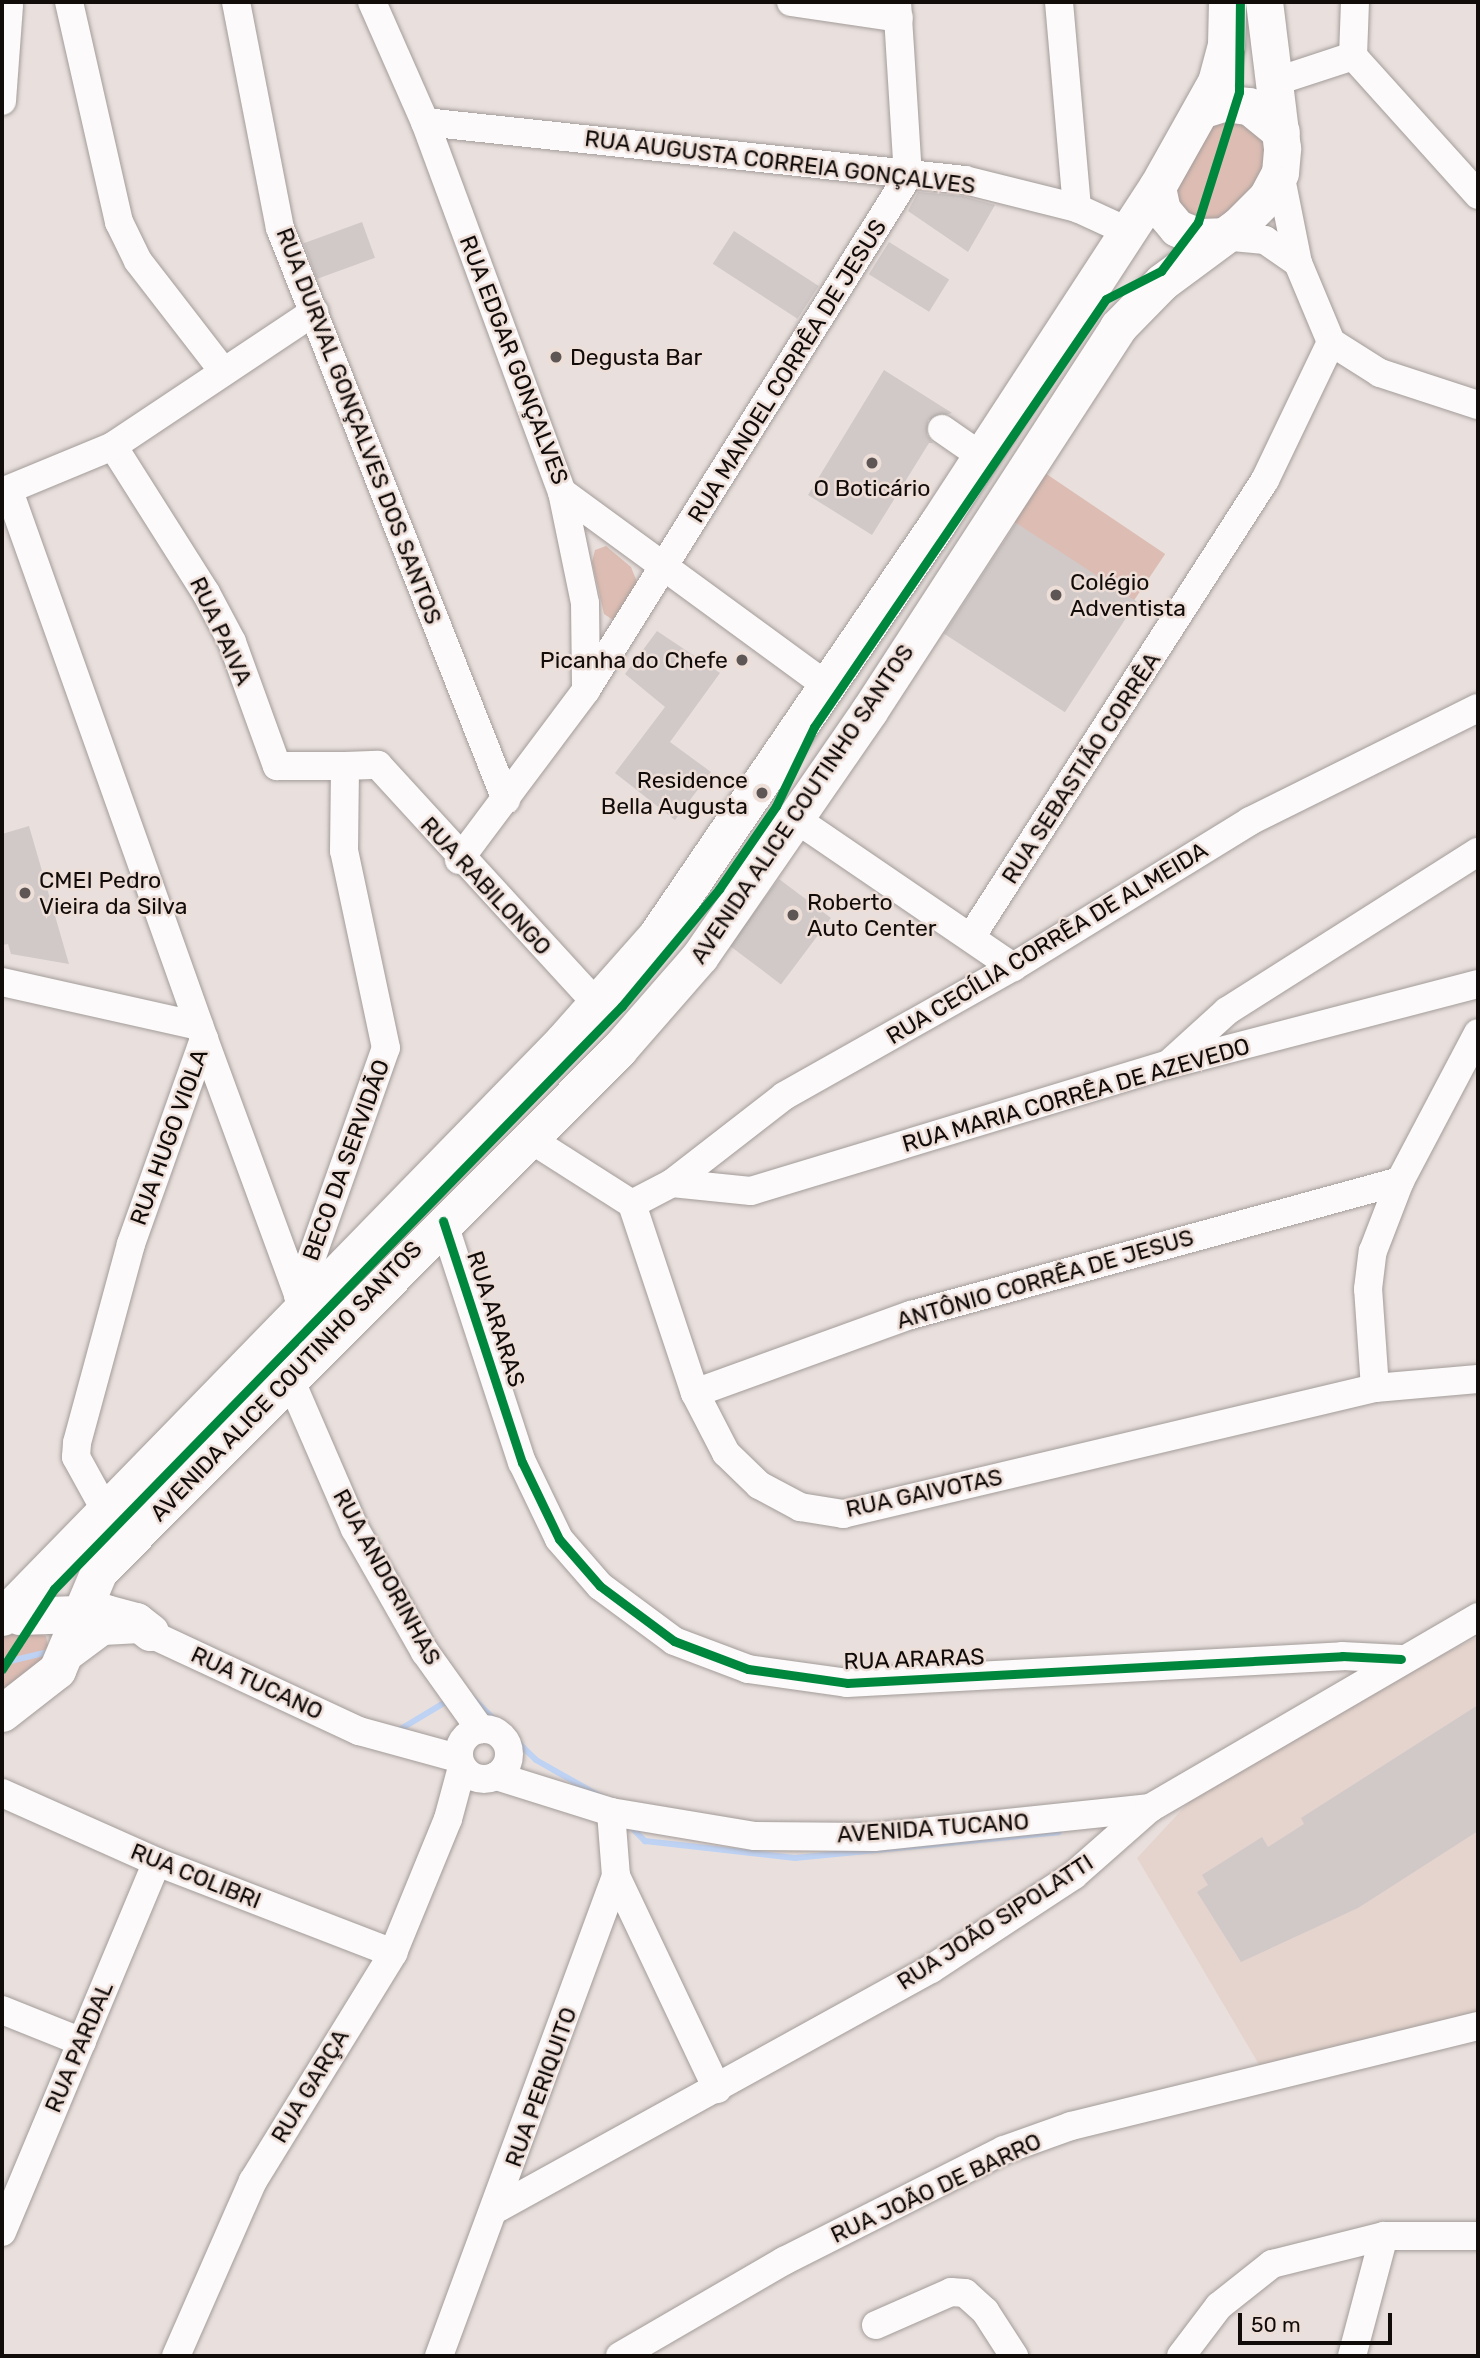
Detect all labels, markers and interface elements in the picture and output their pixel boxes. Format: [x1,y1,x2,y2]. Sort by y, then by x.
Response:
street label: RUA AUGUSTA CORREIA GONÇALVES [582,124,978,200]
street label: RUA MANOEL CORRÊA DE JESUS [681,213,893,529]
street label: RUA DURVAL GONÇALVES DOS SANTOS [270,223,448,629]
street label: RUA EDGAR GONÇALVES [454,231,574,489]
place label: Degusta Bar [570,343,702,371]
marker: Degusta Bar [548,349,564,365]
marker: O Boticário [864,455,880,471]
place label: O Boticário [813,474,931,502]
place label: Colégio Adventista [1070,568,1186,622]
street label: RUA PAIVA [184,572,258,690]
marker: Colégio Adventista [1048,587,1064,603]
street label: AVENIDA ALICE COUTINHO SANTOS [684,639,920,969]
place label: Picanha do Chefe [540,646,728,674]
street label: RUA SEBASTIÃO CORRÊA [996,647,1166,889]
marker: Picanha do Chefe [734,652,750,668]
place label: Residence Bella Augusta [600,766,748,820]
marker: Residence Bella Augusta [754,785,770,801]
street label: RUA RABILONGO [415,811,557,961]
street label: RUA CECÍLIA CORRÊA DE ALMEIDA [880,835,1214,1051]
place label: CMEI Pedro Vieira da Silva [39,866,187,920]
marker: CMEI Pedro Vieira da Silva [17,885,33,901]
place label: Roberto Auto Center [807,888,937,942]
marker: Roberto Auto Center [785,907,801,923]
street label: RUA MARIA CORRÊA DE AZEVEDO [898,1032,1254,1158]
street label: RUA HUGO VIOLA [124,1045,214,1229]
street label: BECO DA SERVIDÃO [297,1055,395,1265]
street label: ANTÔNIO CORRÊA DE JESUS [893,1223,1197,1335]
street label: AVENIDA ALICE COUTINHO SANTOS [144,1235,428,1527]
street label: RUA ARARAS [461,1247,531,1391]
street label: RUA GAIVOTAS [843,1463,1005,1523]
street label: RUA ANDORINHAS [327,1484,447,1670]
street label: RUA TUCANO [186,1640,328,1726]
street label: RUA ARARAS [842,1643,986,1675]
street label: AVENIDA TUCANO [835,1807,1031,1849]
street label: RUA COLIBRI [127,1837,265,1915]
street label: RUA JOÃO SIPOLATTI [892,1848,1098,1996]
street label: RUA PARDAL [39,1977,119,2117]
street label: RUA PERIQUITO [499,2003,583,2171]
street label: RUA GARÇA [265,2024,355,2148]
street label: RUA JOÃO DE BARRO [826,2127,1046,2249]
scale bar [1242,2298,1396,2342]
text: 50 m [1251,2312,1301,2337]

